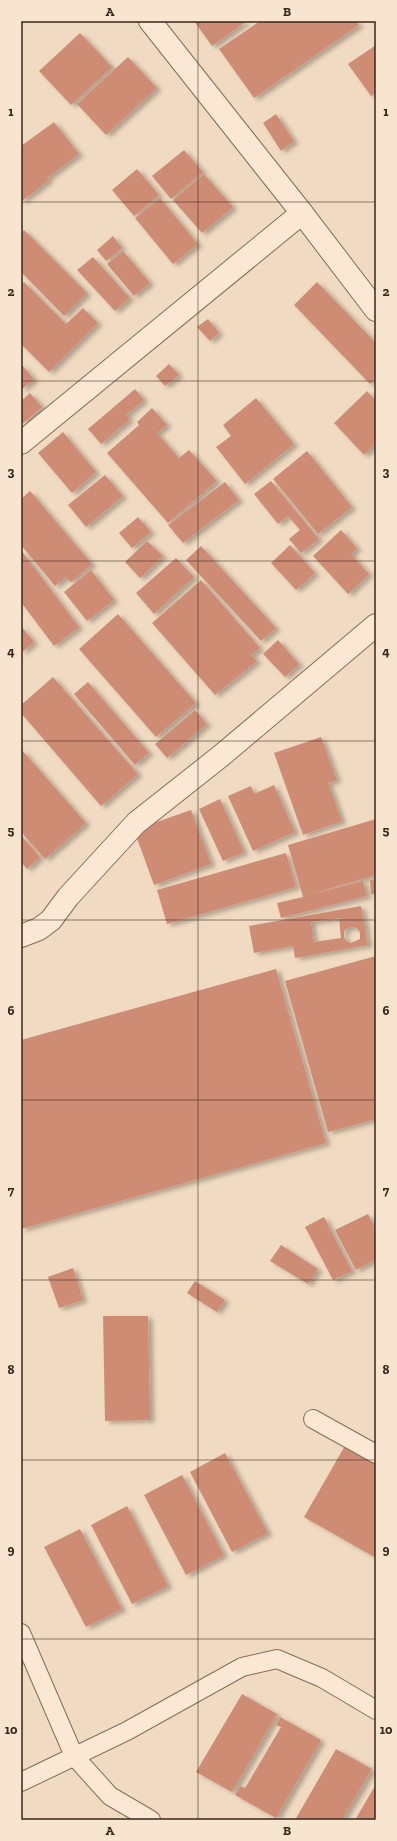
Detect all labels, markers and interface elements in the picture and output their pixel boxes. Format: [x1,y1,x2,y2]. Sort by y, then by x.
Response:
text: A [106,4,115,19]
text: B [283,4,291,19]
text: 1 [8,104,14,119]
text: 1 [383,104,389,119]
text: 2 [8,284,15,299]
text: 2 [383,284,390,299]
text: 3 [8,464,15,479]
text: 3 [383,464,390,479]
text: 4 [7,644,15,659]
text: 4 [382,644,390,659]
text: 5 [8,823,15,838]
text: 5 [383,823,390,838]
text: 6 [8,1003,15,1018]
text: 6 [383,1003,390,1018]
text: 7 [8,1183,15,1198]
text: 7 [383,1183,390,1198]
text: 8 [7,1362,15,1377]
text: 8 [382,1362,390,1377]
text: 9 [8,1542,15,1557]
text: 9 [383,1542,390,1557]
text: 10 [5,1722,18,1737]
text: 10 [380,1722,393,1737]
text: A [106,1823,115,1838]
text: B [283,1823,291,1838]

